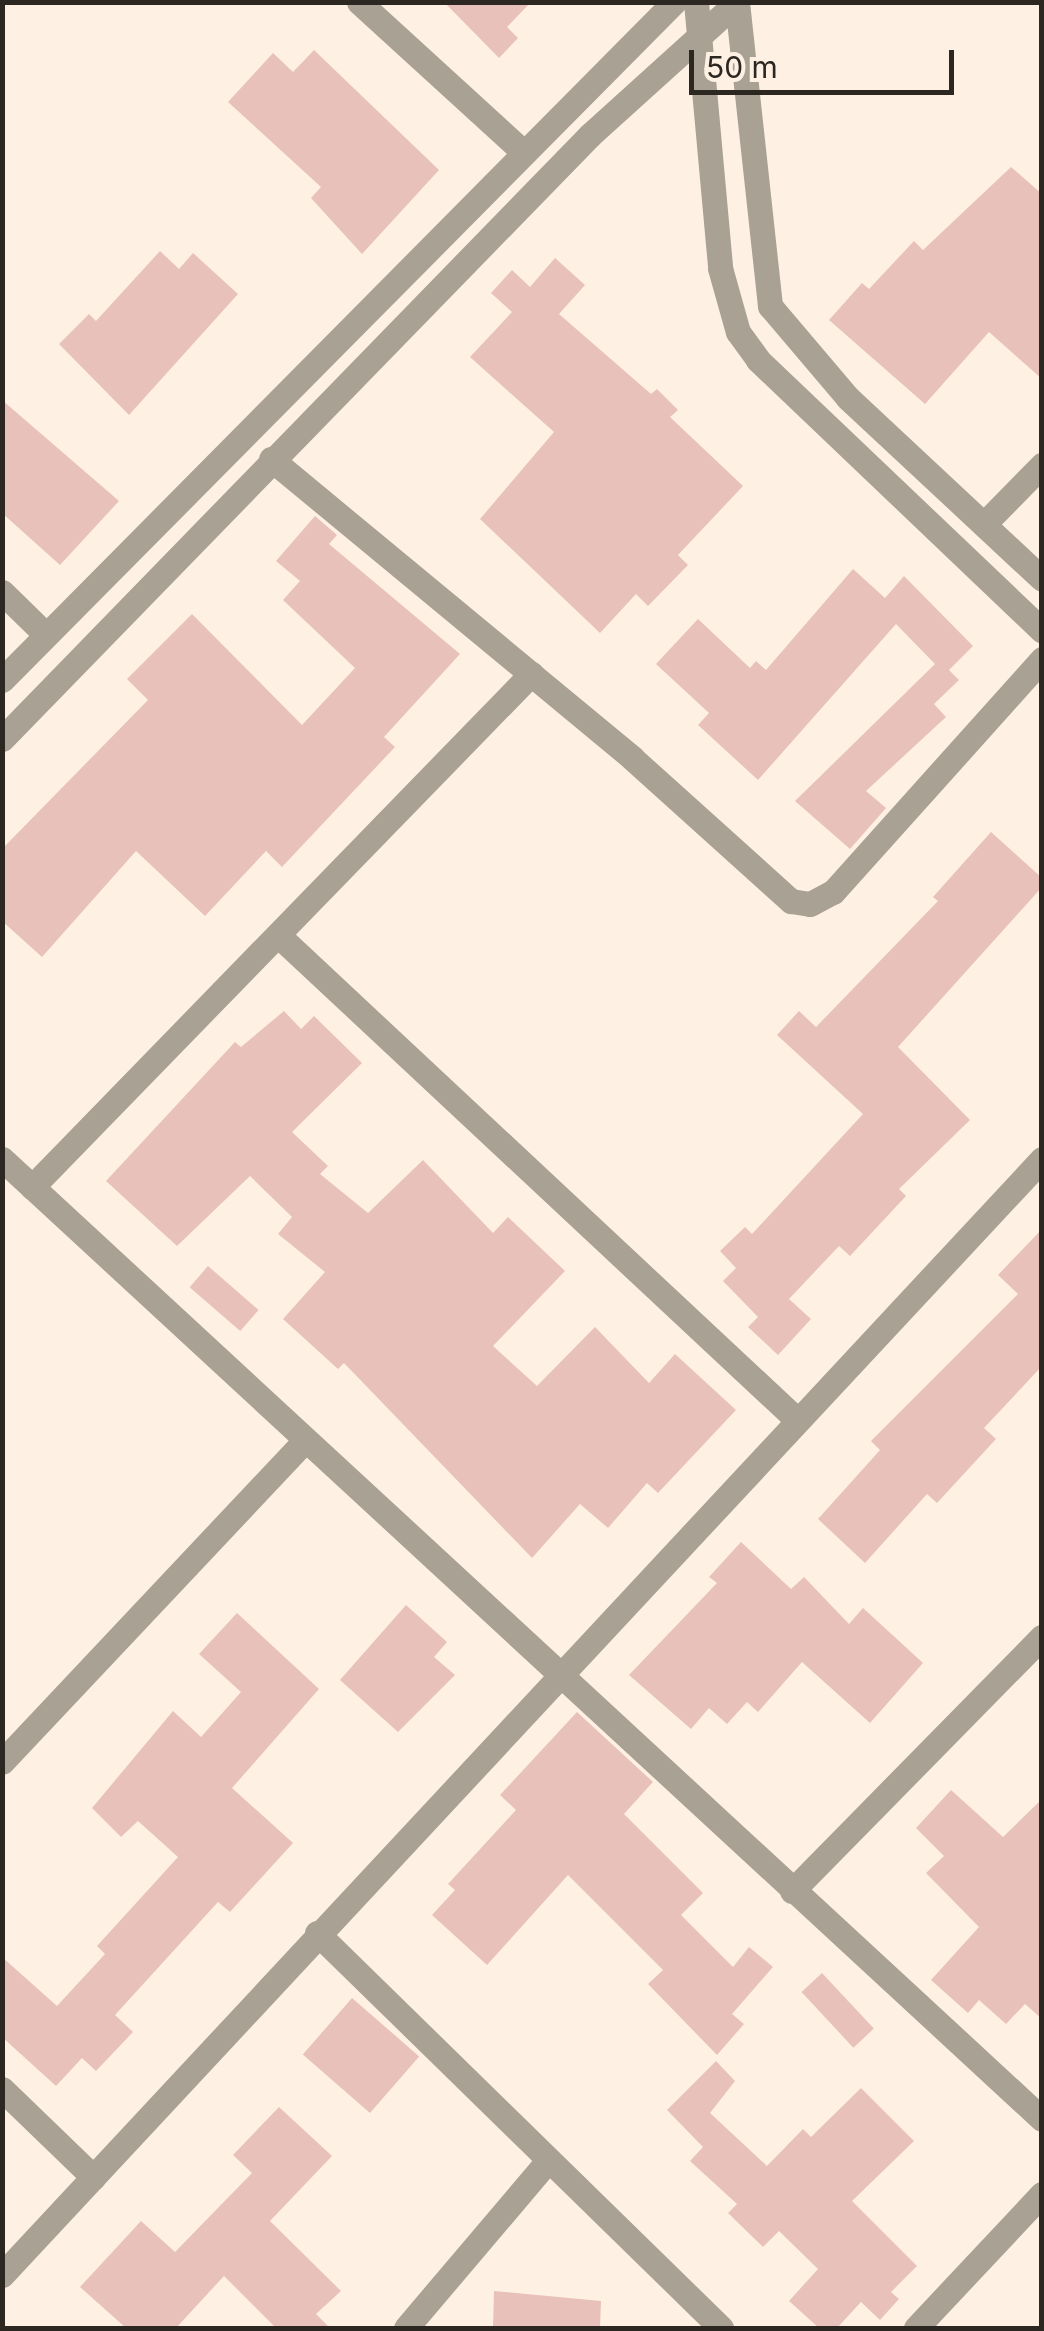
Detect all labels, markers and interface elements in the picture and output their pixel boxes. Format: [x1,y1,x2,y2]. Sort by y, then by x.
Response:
scale bar [694,30,959,92]
text: 50 m [706,49,778,85]

